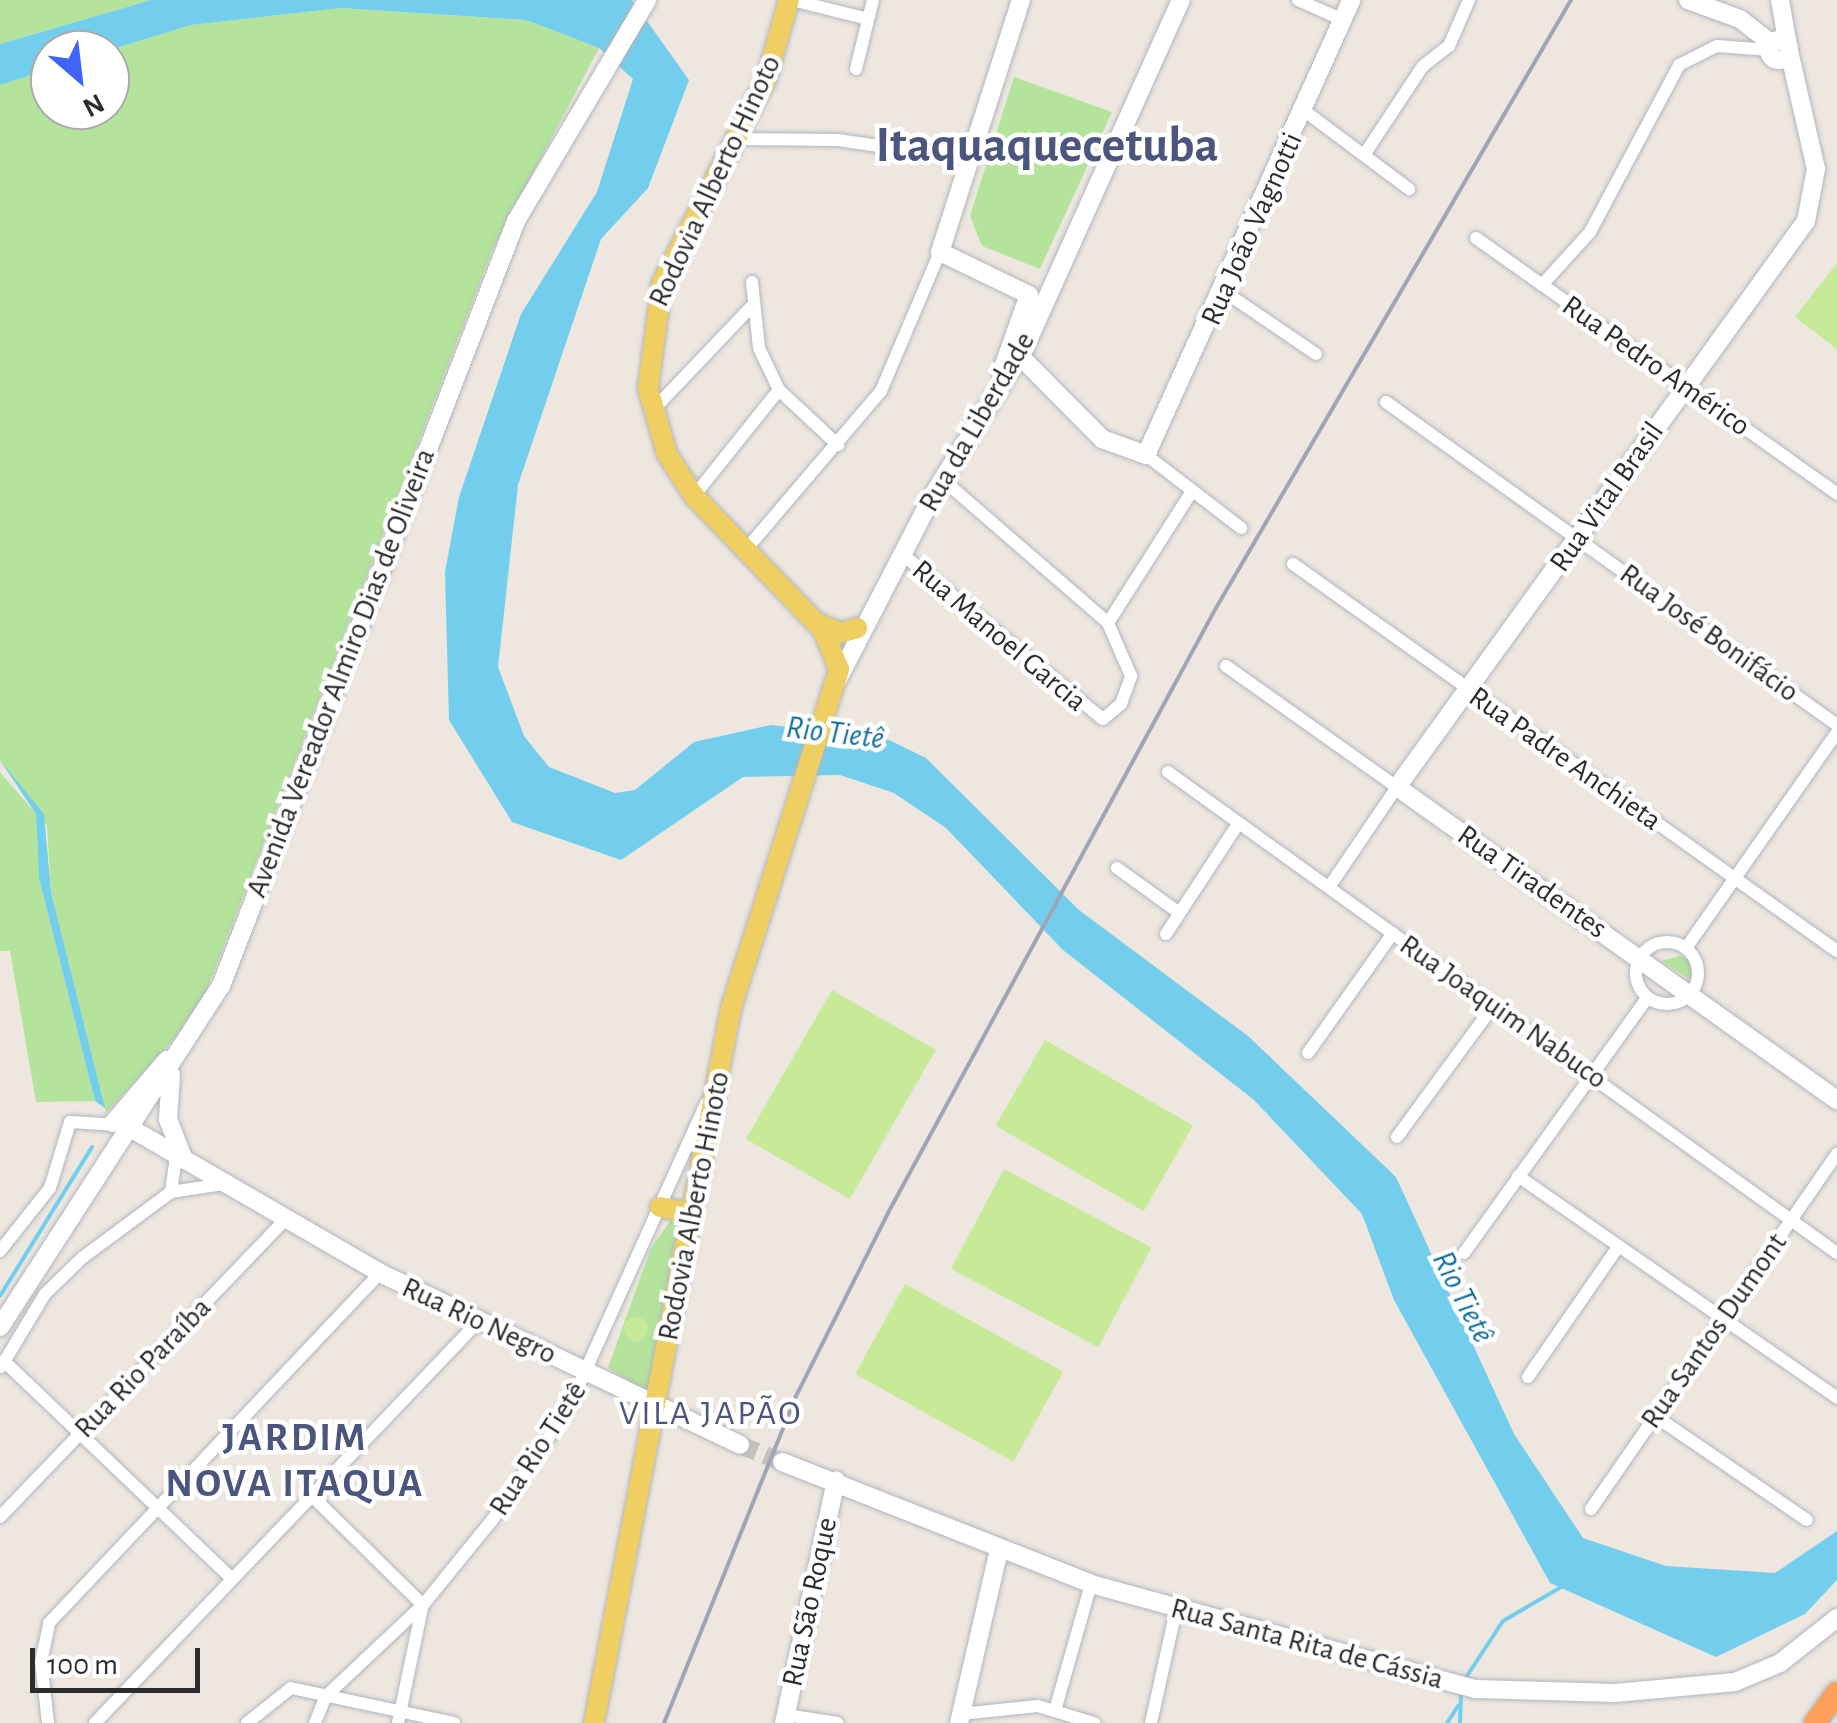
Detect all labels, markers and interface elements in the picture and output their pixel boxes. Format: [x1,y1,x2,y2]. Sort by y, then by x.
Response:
north arrow [30,30,130,130]
street label: Rodovia Alberto Hinoto [641,50,789,312]
text: N [78,88,108,122]
district label: Itaquaquecetuba [876,117,1218,177]
street label: Rua João Vagnotti [1193,127,1311,331]
street label: Rua Pedro Américo [1555,288,1757,444]
street label: Rua da Liberdade [911,326,1043,518]
street label: Rua Vital Brasil [1542,415,1672,579]
street label: Avenida Vereador Almiro Dias de Oliveira [239,443,443,903]
street label: Rua Manoel Garcia [904,552,1094,720]
street label: Rua José Bonifácio [1612,556,1806,710]
street label: Rua Padre Anchieta [1462,679,1668,839]
water label: Rio Tietê [784,708,886,758]
street label: Rua Tiradentes [1450,817,1614,947]
street label: Rua Joaquim Nabuco [1392,927,1614,1097]
street label: Rodovia Alberto Hinoto [650,1068,738,1344]
street label: Rua Santos Dumont [1633,1226,1795,1436]
water label: Rio Tietê [1424,1245,1502,1349]
street label: Rua Rio Negro [396,1270,562,1372]
street label: Rua Rio Paraíba [67,1290,219,1446]
street label: Rua Rio Tietê [481,1375,595,1523]
district label: VILA JAPÃO [619,1393,803,1435]
district label: JARDIM NOVA ITAQUA [165,1414,425,1508]
street label: Rua São Roque [775,1514,845,1690]
street label: Rua Santa Rita de Cássia [1167,1590,1447,1698]
scale bar [35,1628,205,1690]
text: 100 m [47,1650,118,1680]

